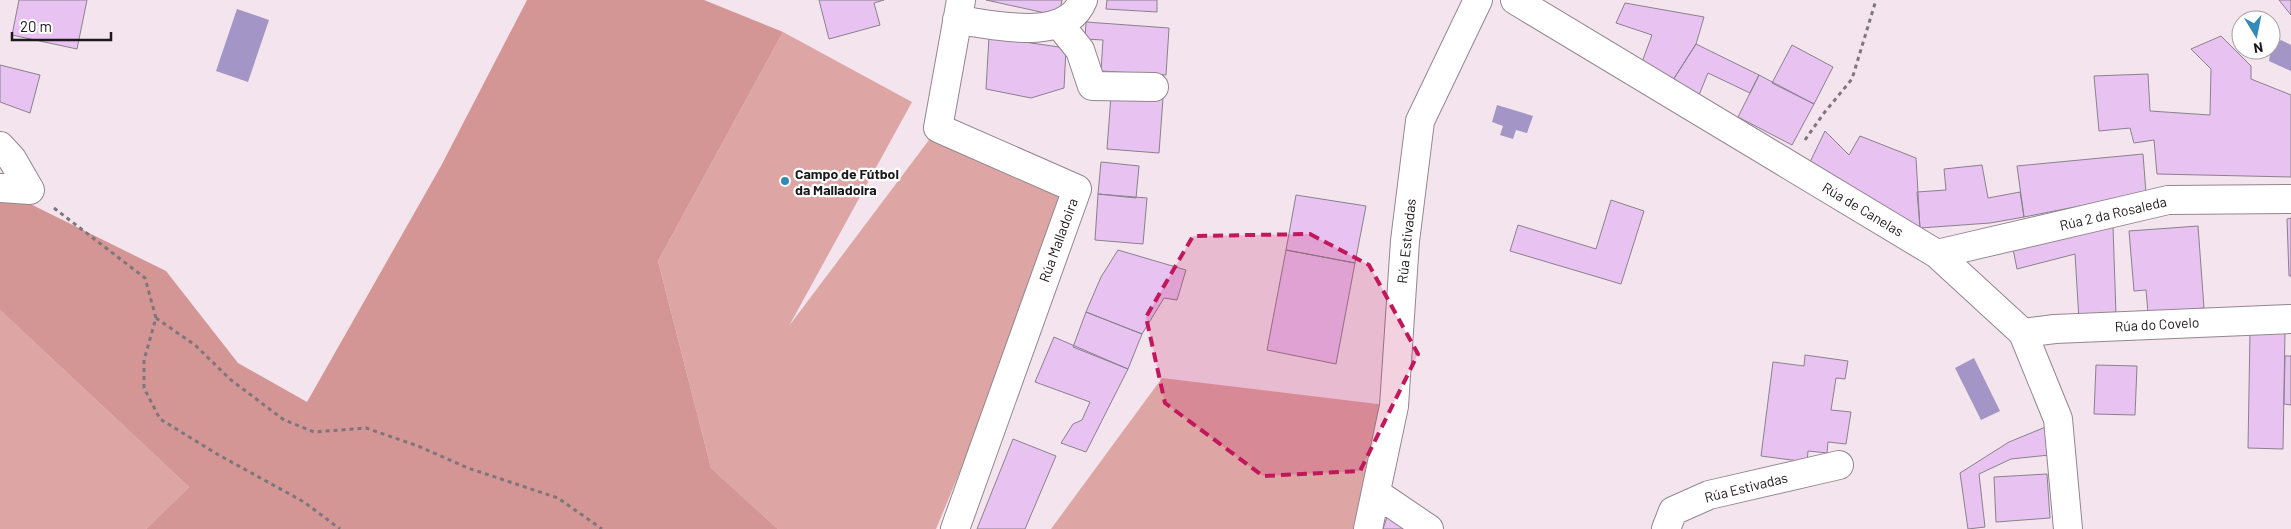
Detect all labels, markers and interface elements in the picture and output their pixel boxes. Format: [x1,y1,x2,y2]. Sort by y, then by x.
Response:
scale bar [12,10,111,42]
north arrow [2231,10,2281,60]
text: 20 m [20,17,52,35]
text: N [2252,39,2264,57]
place label: Campo de Fútbol da Malladoira [795,165,899,198]
marker: Campo de Fútbol da Malladoira [779,175,791,187]
street label: Rúa de Canelas [1819,178,1907,240]
street label: Rúa 2 da Rosaleda [2058,192,2168,234]
street label: Rúa Malladoira [1035,196,1081,284]
street label: Rúa Estivadas [1393,198,1419,284]
street label: Rúa do Covelo [2114,313,2200,335]
street label: Rúa Estivadas [1703,468,1790,506]

